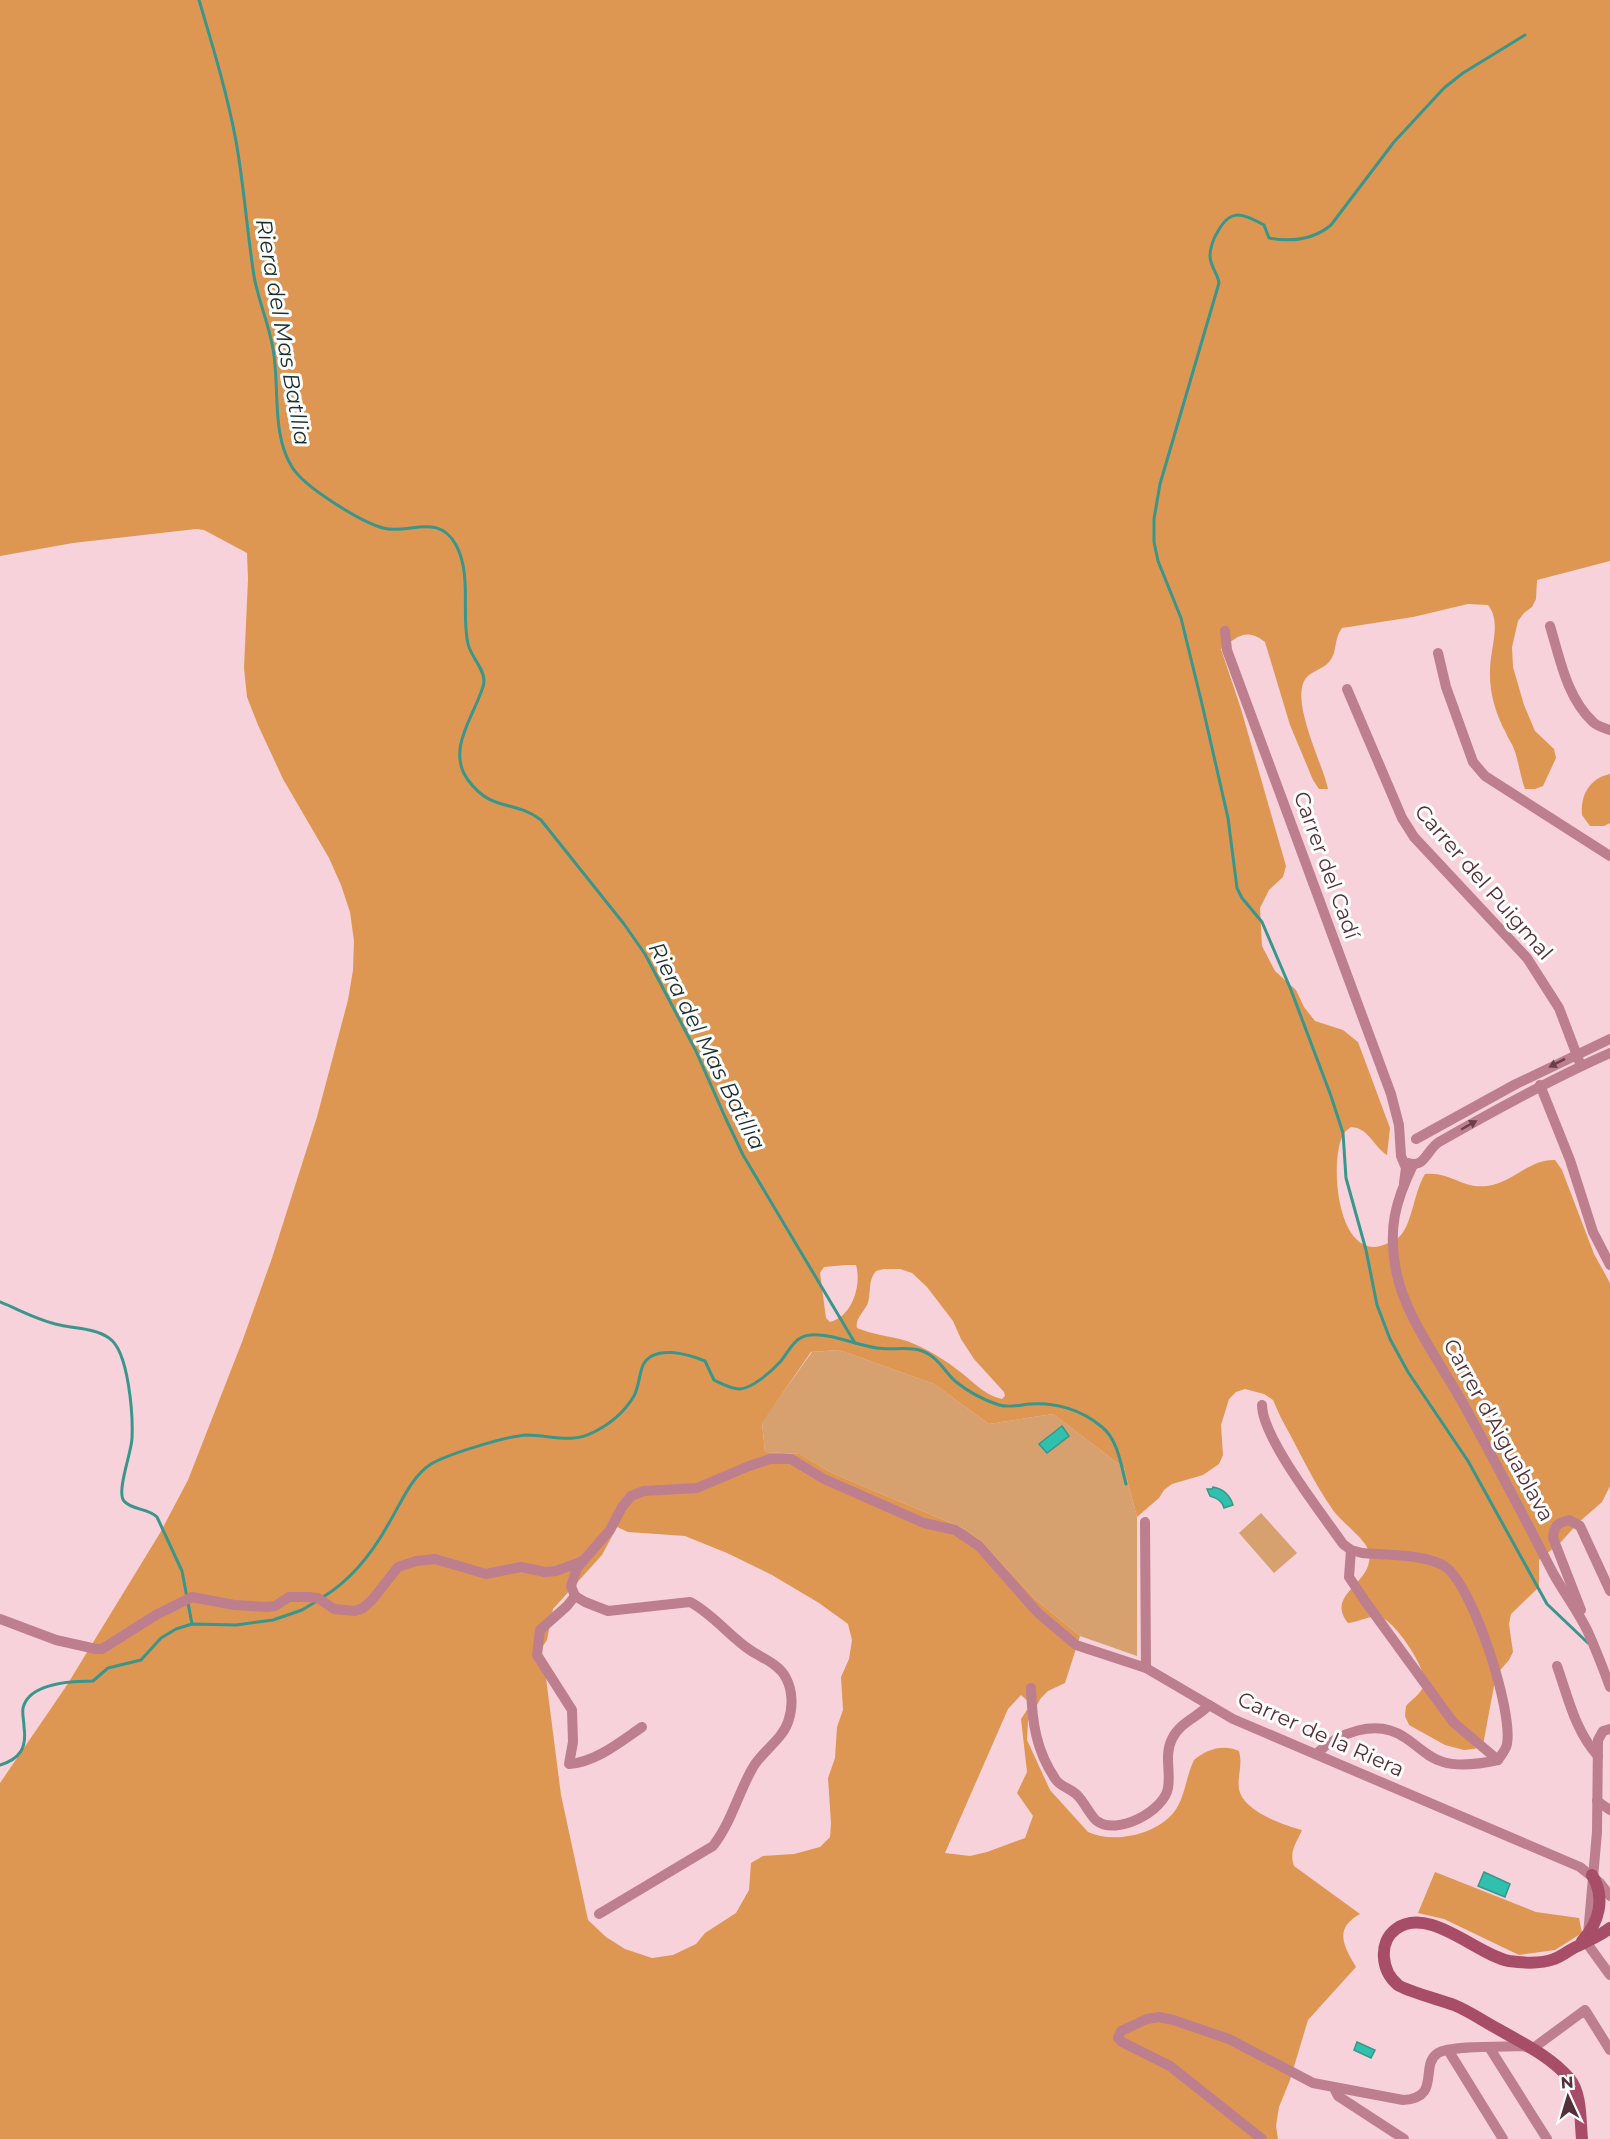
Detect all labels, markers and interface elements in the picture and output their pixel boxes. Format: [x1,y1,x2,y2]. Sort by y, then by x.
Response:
water label: Riera del Mas Batllia [250,217,316,447]
street label: Carrer del Cadí [1289,788,1366,943]
street label: Carrer del Puigmal [1410,799,1558,965]
water label: Riera del Mas Batllia [643,938,771,1154]
one-way arrow [1548,1058,1565,1068]
one-way arrow [1461,1119,1477,1130]
street label: Carrer d'Aiguablava [1438,1334,1560,1526]
street label: Carrer de la Riera [1234,1686,1408,1782]
north arrow [1538,2067,1598,2127]
text: N [1560,2073,1574,2092]

